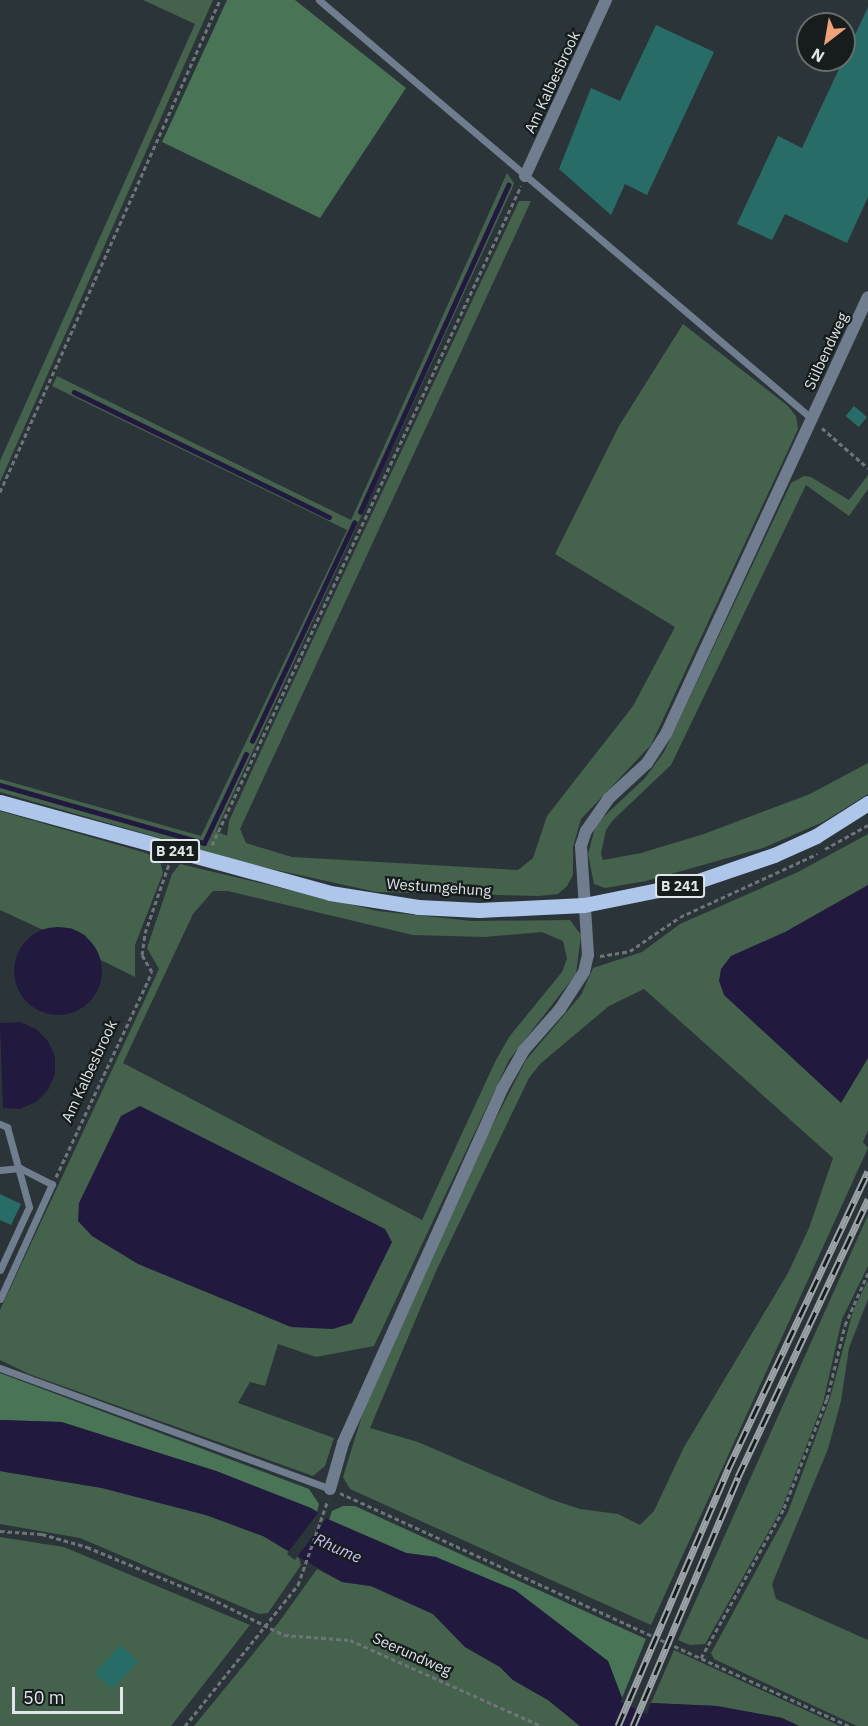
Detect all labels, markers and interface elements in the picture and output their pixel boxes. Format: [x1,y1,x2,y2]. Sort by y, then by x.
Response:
north arrow [796,12,856,72]
street label: Am Kalbesbrook [520,28,584,136]
text: N [808,44,828,67]
street label: Sülbendweg [800,310,852,392]
road number: B 241 [150,840,201,862]
street label: Westumgehung [386,874,492,900]
road number: B 241 [654,875,706,897]
street label: Am Kalbesbrook [57,1017,121,1125]
water label: Rhume [311,1529,365,1567]
street label: Seerundweg [370,1629,454,1679]
scale bar [15,1675,126,1713]
text: 50 m [23,1686,65,1709]

